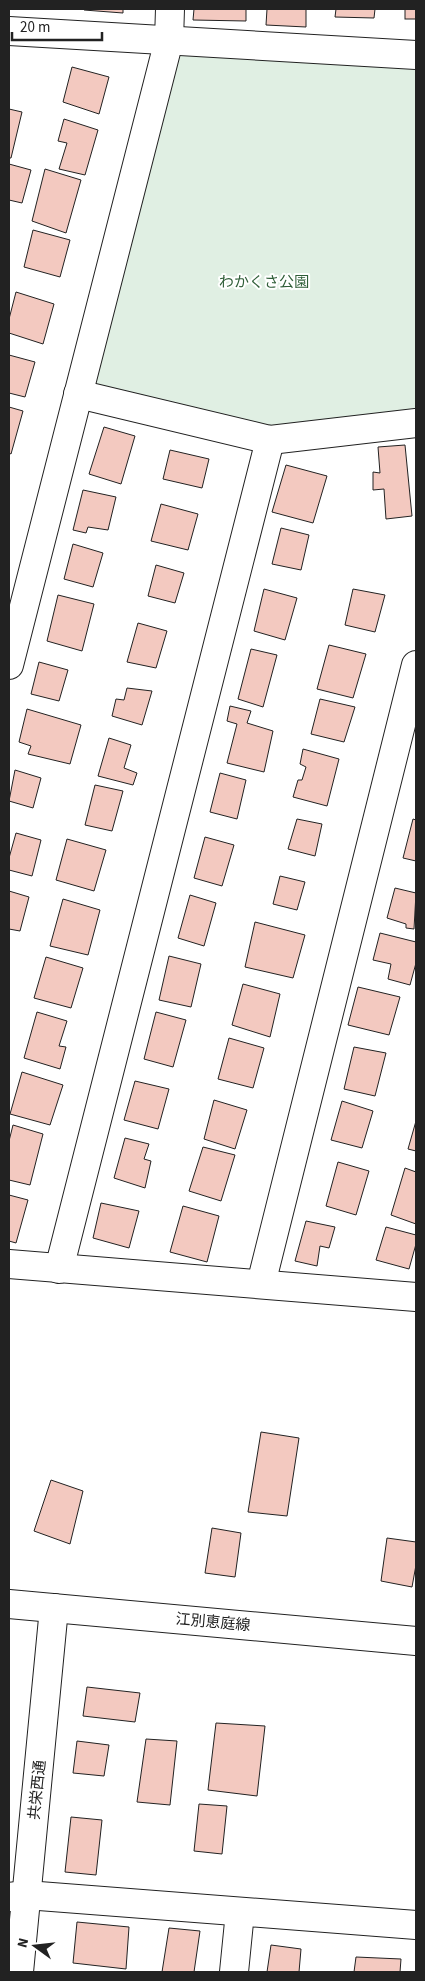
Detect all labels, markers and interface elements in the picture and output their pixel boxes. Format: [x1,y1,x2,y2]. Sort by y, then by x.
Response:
scale bar [12,10,102,42]
text: 20 m [20,17,50,38]
park label: わかくさ公園 [219,272,309,293]
street label: 江別恵庭線 [175,1609,251,1636]
street label: 共栄西通 [24,1759,51,1821]
north arrow [10,1921,60,1971]
text: N [13,1936,34,1950]

